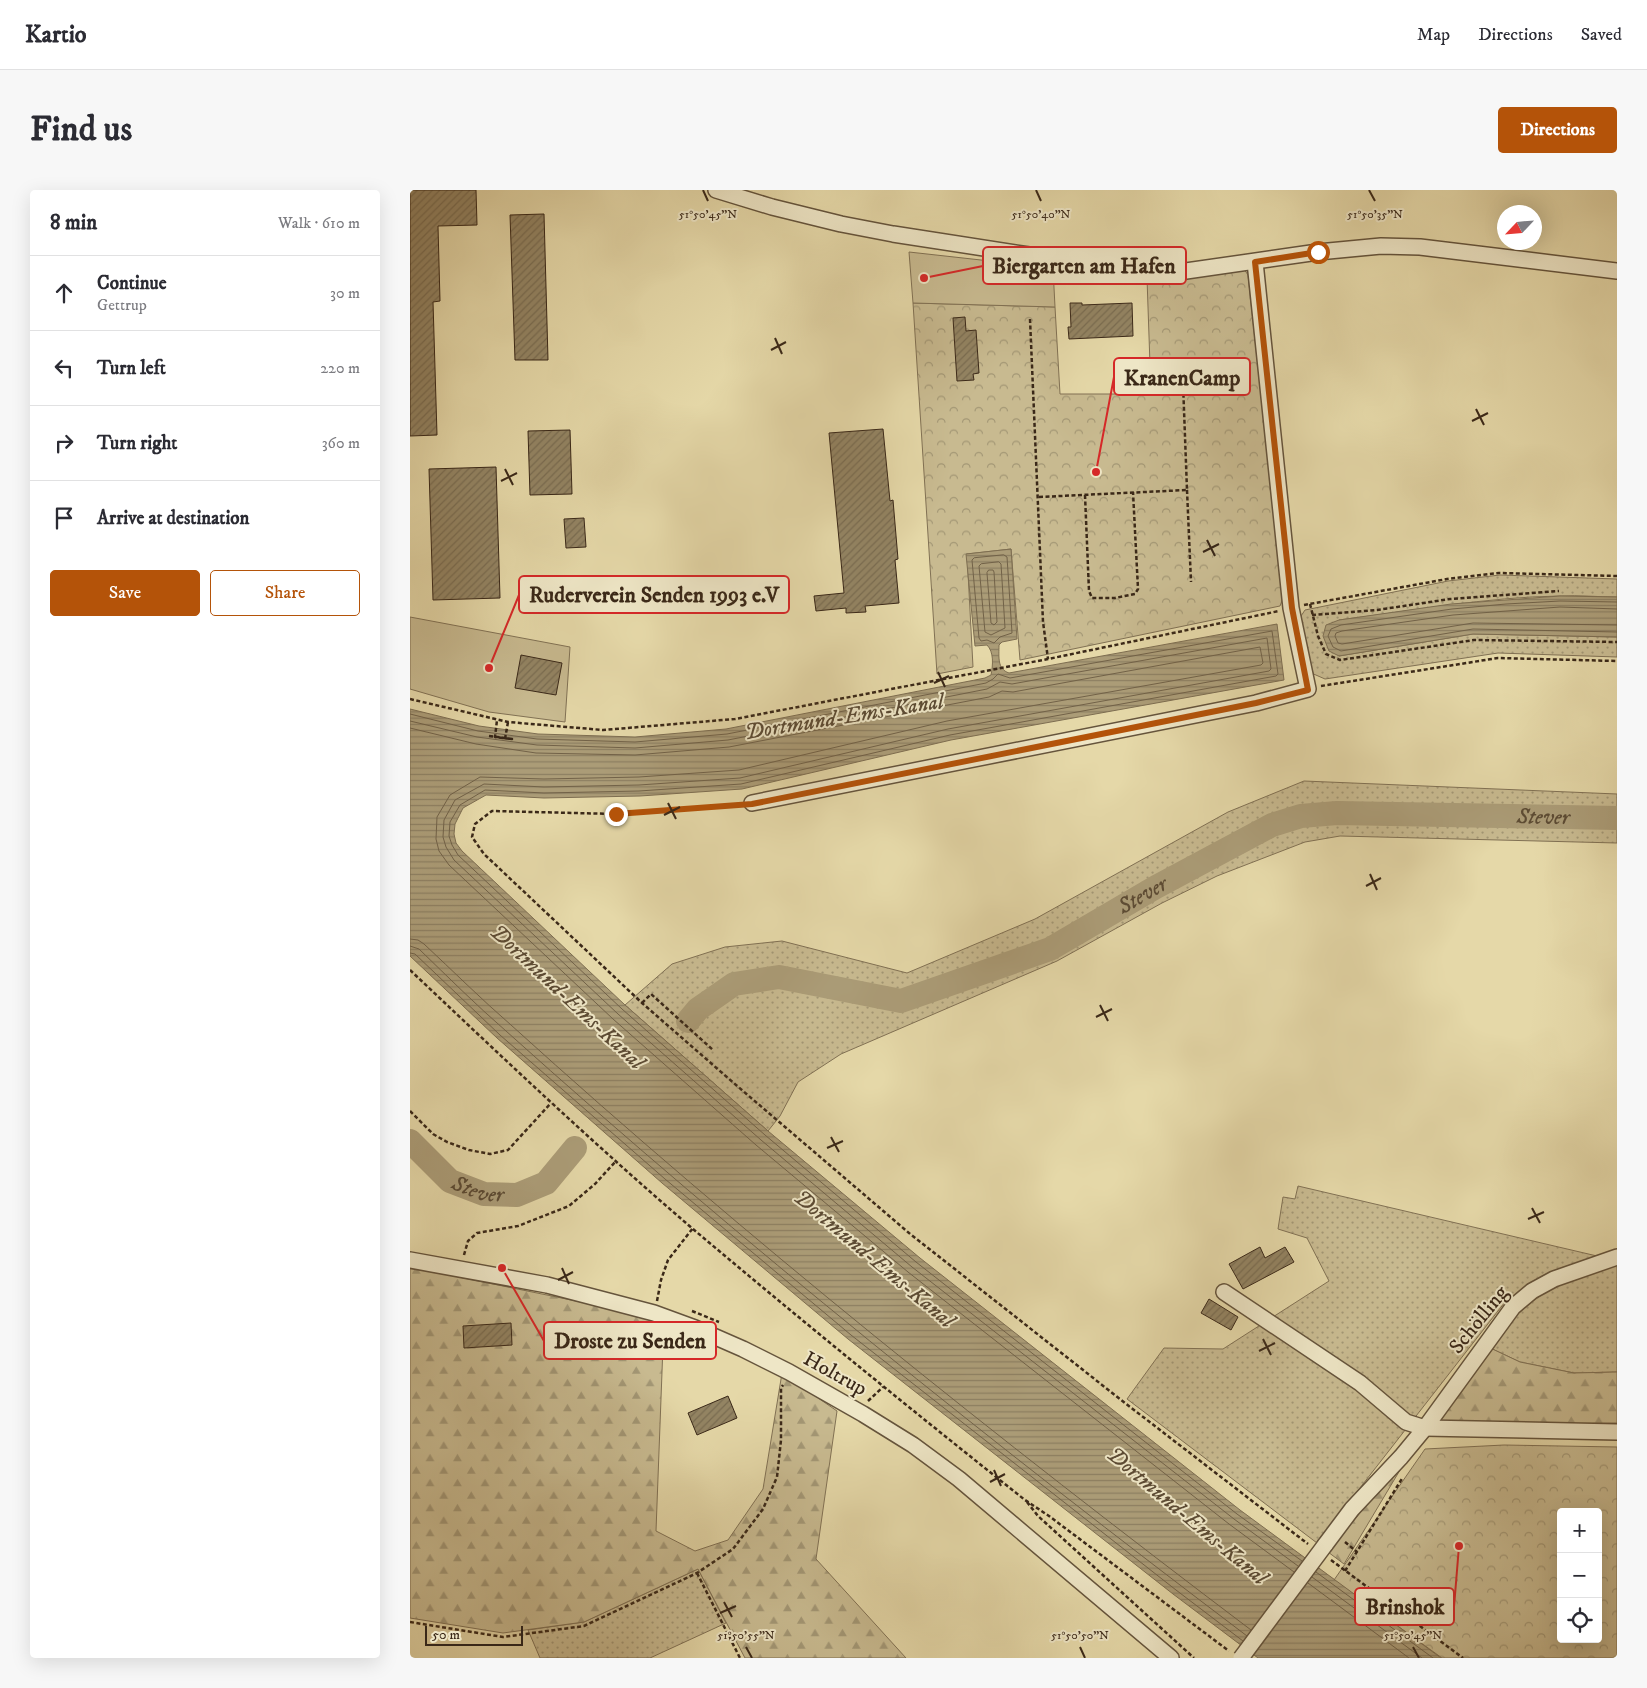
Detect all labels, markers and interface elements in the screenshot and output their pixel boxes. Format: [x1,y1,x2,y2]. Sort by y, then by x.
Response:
text: Kartio [25,20,87,50]
text: Map [1417,24,1450,46]
text: Directions [1478,24,1553,46]
text: Saved [1581,24,1622,46]
button: Directions [1498,107,1617,153]
text: Find us [30,108,132,152]
north arrow [1497,205,1542,250]
text: 51°50'45"N [679,207,737,222]
text: 51°50'40"N [1012,207,1071,222]
text: 51°50'35"N [1347,207,1403,222]
text: 8 min [50,210,97,236]
text: Walk · 610 m [278,213,360,233]
route start [1307,241,1330,264]
callout: Biergarten am Hafen [983,247,1186,284]
text: Biergarten am Hafen [992,253,1176,280]
text: Continue [97,272,167,295]
icon: ahead [50,279,78,307]
text: 30 m [330,283,360,303]
text: Gettrup [97,295,147,315]
icon: left [50,354,78,382]
text: Turn left [97,357,166,380]
text: 220 m [320,358,360,378]
callout: KranenCamp [1114,358,1250,395]
text: KranenCamp [1124,365,1240,392]
icon: right [50,429,78,457]
text: Turn right [97,432,177,455]
text: 360 m [322,433,360,453]
icon: arrive [50,504,78,532]
text: Arrive at destination [97,507,249,530]
button: Save [50,570,200,616]
button: Share [210,570,360,616]
callout: Ruderverein Senden 1993 e.V [519,576,789,613]
text: Ruderverein Senden 1993 e.V [529,582,780,609]
water label: Dortmund-Ems-Kanal [743,688,948,746]
route end [605,803,628,826]
water label: Stever [1515,803,1572,831]
water label: Stever [1112,869,1174,921]
water label: Dortmund-Ems-Kanal [484,919,651,1077]
water label: Stever [447,1169,506,1208]
water label: Dortmund-Ems-Kanal [788,1184,961,1335]
street label: Schölling [1444,1280,1515,1359]
callout: Droste zu Senden [544,1322,716,1359]
text: Droste zu Senden [554,1328,707,1355]
street label: Holtrup [799,1346,871,1402]
water label: Dortmund-Ems-Kanal [1101,1441,1274,1592]
map controls [1557,1508,1602,1643]
button: + [1557,1508,1602,1553]
button: − [1557,1553,1602,1598]
callout: Brinshok [1355,1588,1454,1625]
text: Brinshok [1365,1594,1446,1621]
button: locate [1557,1598,1602,1643]
scale bar [425,1623,522,1646]
text: 50 m [432,1626,460,1644]
text: 51°50'55"N [717,1628,775,1643]
text: 51°50'50"N [1051,1628,1109,1643]
text: 51°50'45"N [1384,1628,1442,1643]

